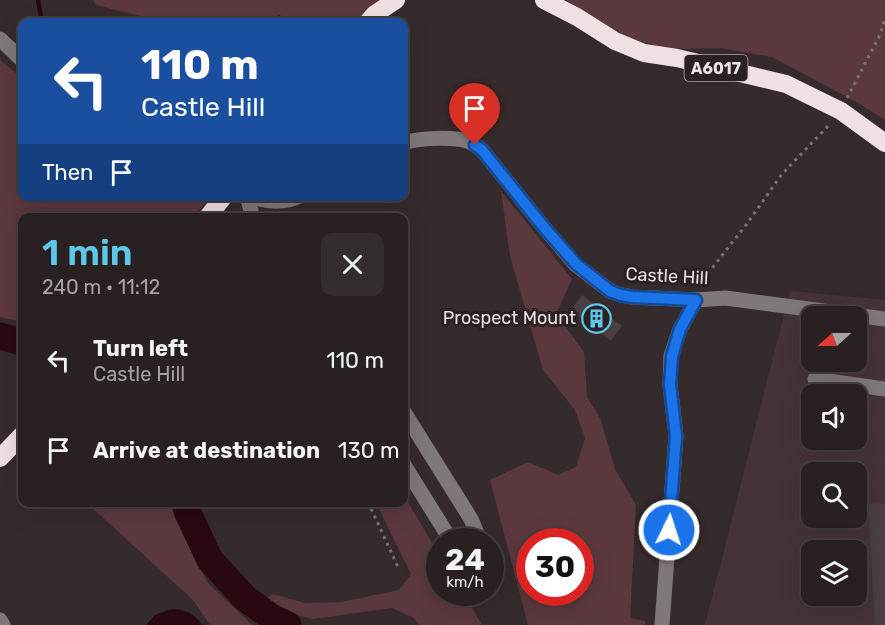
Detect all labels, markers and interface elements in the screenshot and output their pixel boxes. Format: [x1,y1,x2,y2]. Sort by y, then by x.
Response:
text: 110 m [141,40,259,90]
icon: left [42,42,120,120]
road number: A6017 [684,55,748,81]
pin [449,83,500,145]
text: Castle Hill [141,91,265,123]
icon: arrive [458,92,491,125]
icon: arrive [105,156,138,189]
text: Then [42,159,93,186]
text: 1 min [42,231,133,274]
button: close [321,233,384,296]
street label: Castle Hill [625,263,709,289]
text: 240 m · 11:12 [42,275,160,299]
building icon: Prospect Mount [581,302,613,334]
north arrow [801,306,867,372]
map controls [801,306,867,606]
place label: Prospect Mount [443,307,576,329]
text: Turn left [93,335,188,362]
icon: left [42,344,75,377]
text: 110 m [326,347,384,374]
text: Castle Hill [93,362,185,386]
button: sound [801,384,867,450]
icon: arrive [42,434,75,467]
text: Arrive at destination [93,437,320,464]
text: 130 m [338,437,400,464]
button: search [801,462,867,528]
position arrow [637,498,701,562]
speed limit sign: 30 [516,528,594,606]
button: layers [801,540,867,606]
text: 24 [445,542,485,578]
text: km/h [446,573,484,591]

